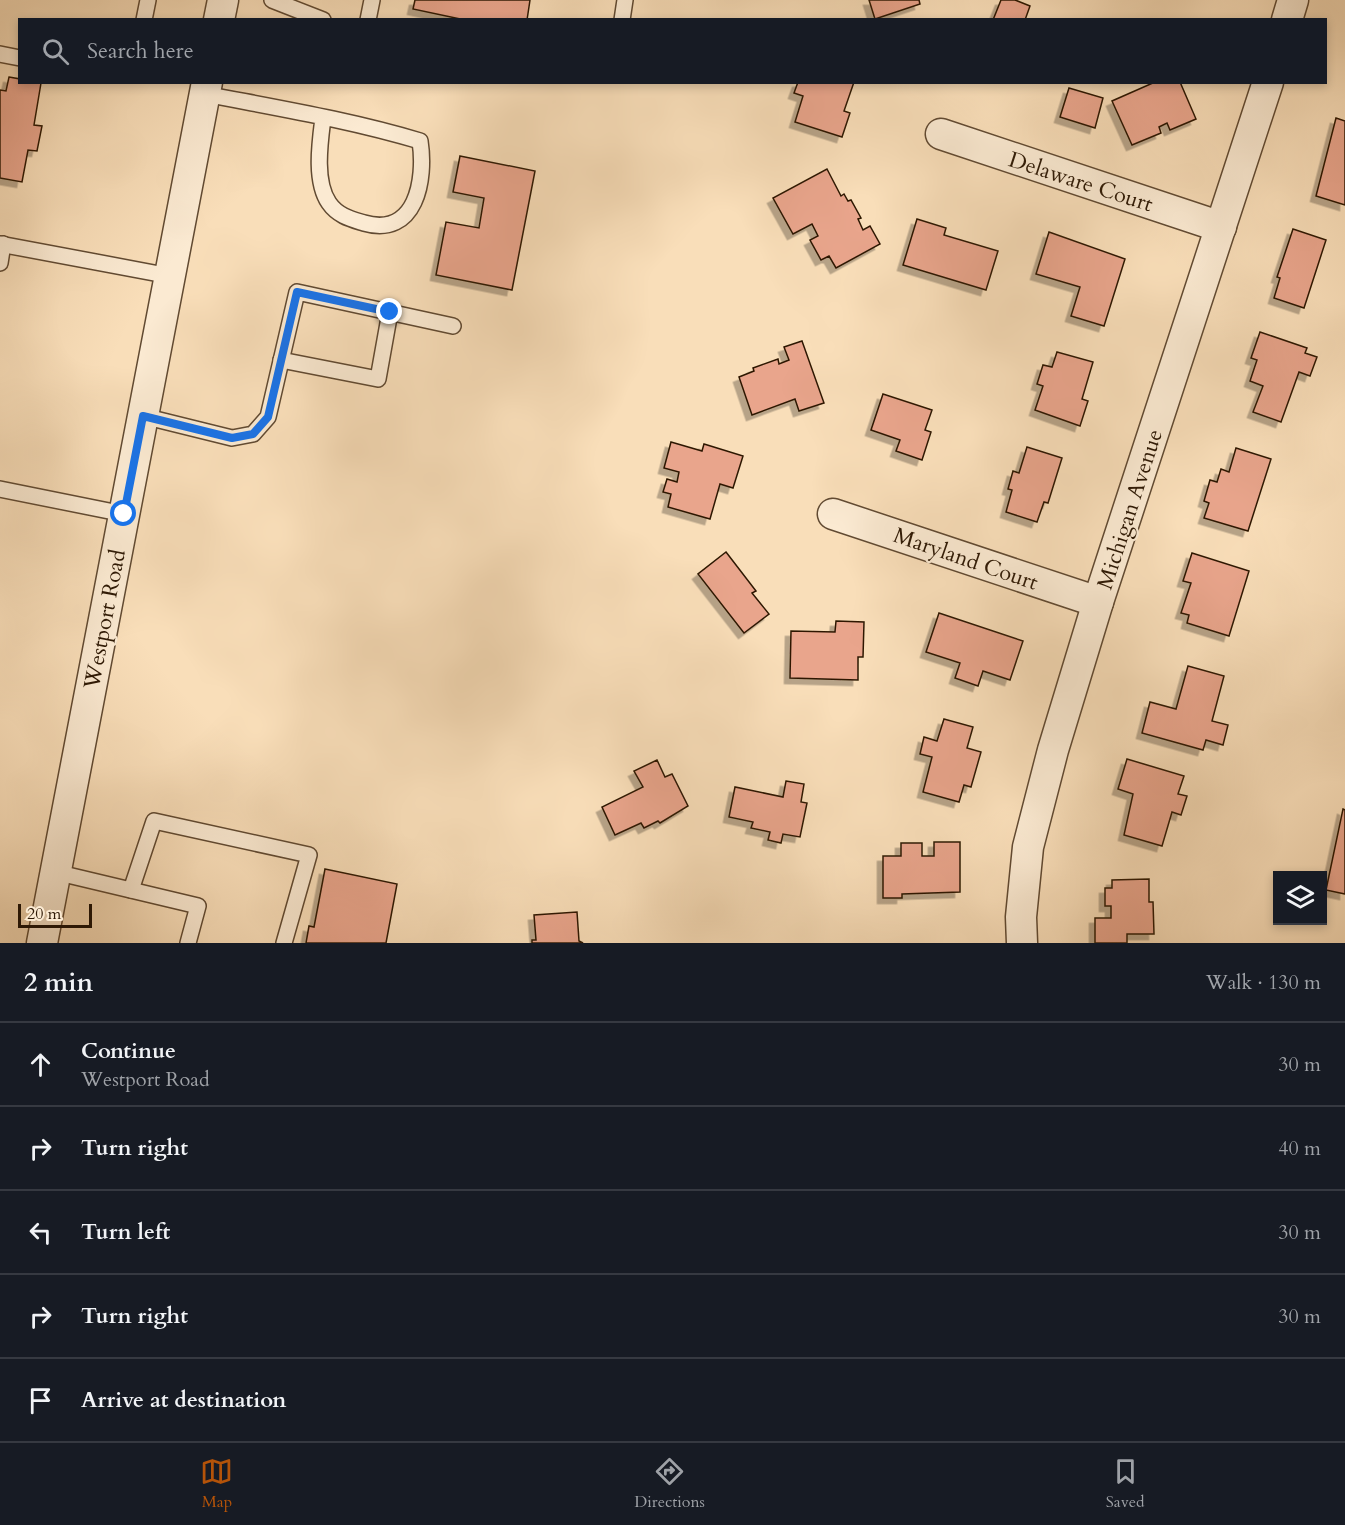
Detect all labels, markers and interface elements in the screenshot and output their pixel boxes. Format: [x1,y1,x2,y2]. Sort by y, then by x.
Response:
search box [18,18,1327,84]
icon: search [39,35,72,68]
text: Search here [87,36,194,66]
street label: Delaware Court [1005,145,1157,219]
route end [376,298,402,324]
street label: Michigan Avenue [1090,425,1170,593]
route start [110,500,136,526]
street label: Maryland Court [889,520,1042,598]
street label: Westport Road [77,547,133,692]
map controls [1273,871,1327,925]
button: layers [1273,871,1327,925]
scale bar [18,901,92,928]
text: 20 m [27,903,61,925]
text: 2 min [24,965,93,1000]
text: Walk · 130 m [1206,969,1321,996]
text: Continue [81,1036,176,1066]
icon: ahead [24,1048,57,1081]
text: 30 m [1278,1051,1321,1078]
text: Westport Road [81,1066,210,1093]
icon: right [24,1132,57,1165]
text: Turn right [81,1133,188,1163]
text: 40 m [1278,1135,1321,1162]
icon: left [24,1216,57,1249]
text: Turn left [81,1217,170,1247]
text: 30 m [1278,1219,1321,1246]
icon: right [24,1300,57,1333]
text: Turn right [81,1301,188,1331]
text: 30 m [1278,1303,1321,1330]
icon: arrive [24,1384,57,1417]
text: Arrive at destination [81,1385,286,1415]
tab: Map [200,1455,233,1513]
tab: Directions [634,1455,705,1513]
tab: Saved [1106,1455,1145,1513]

